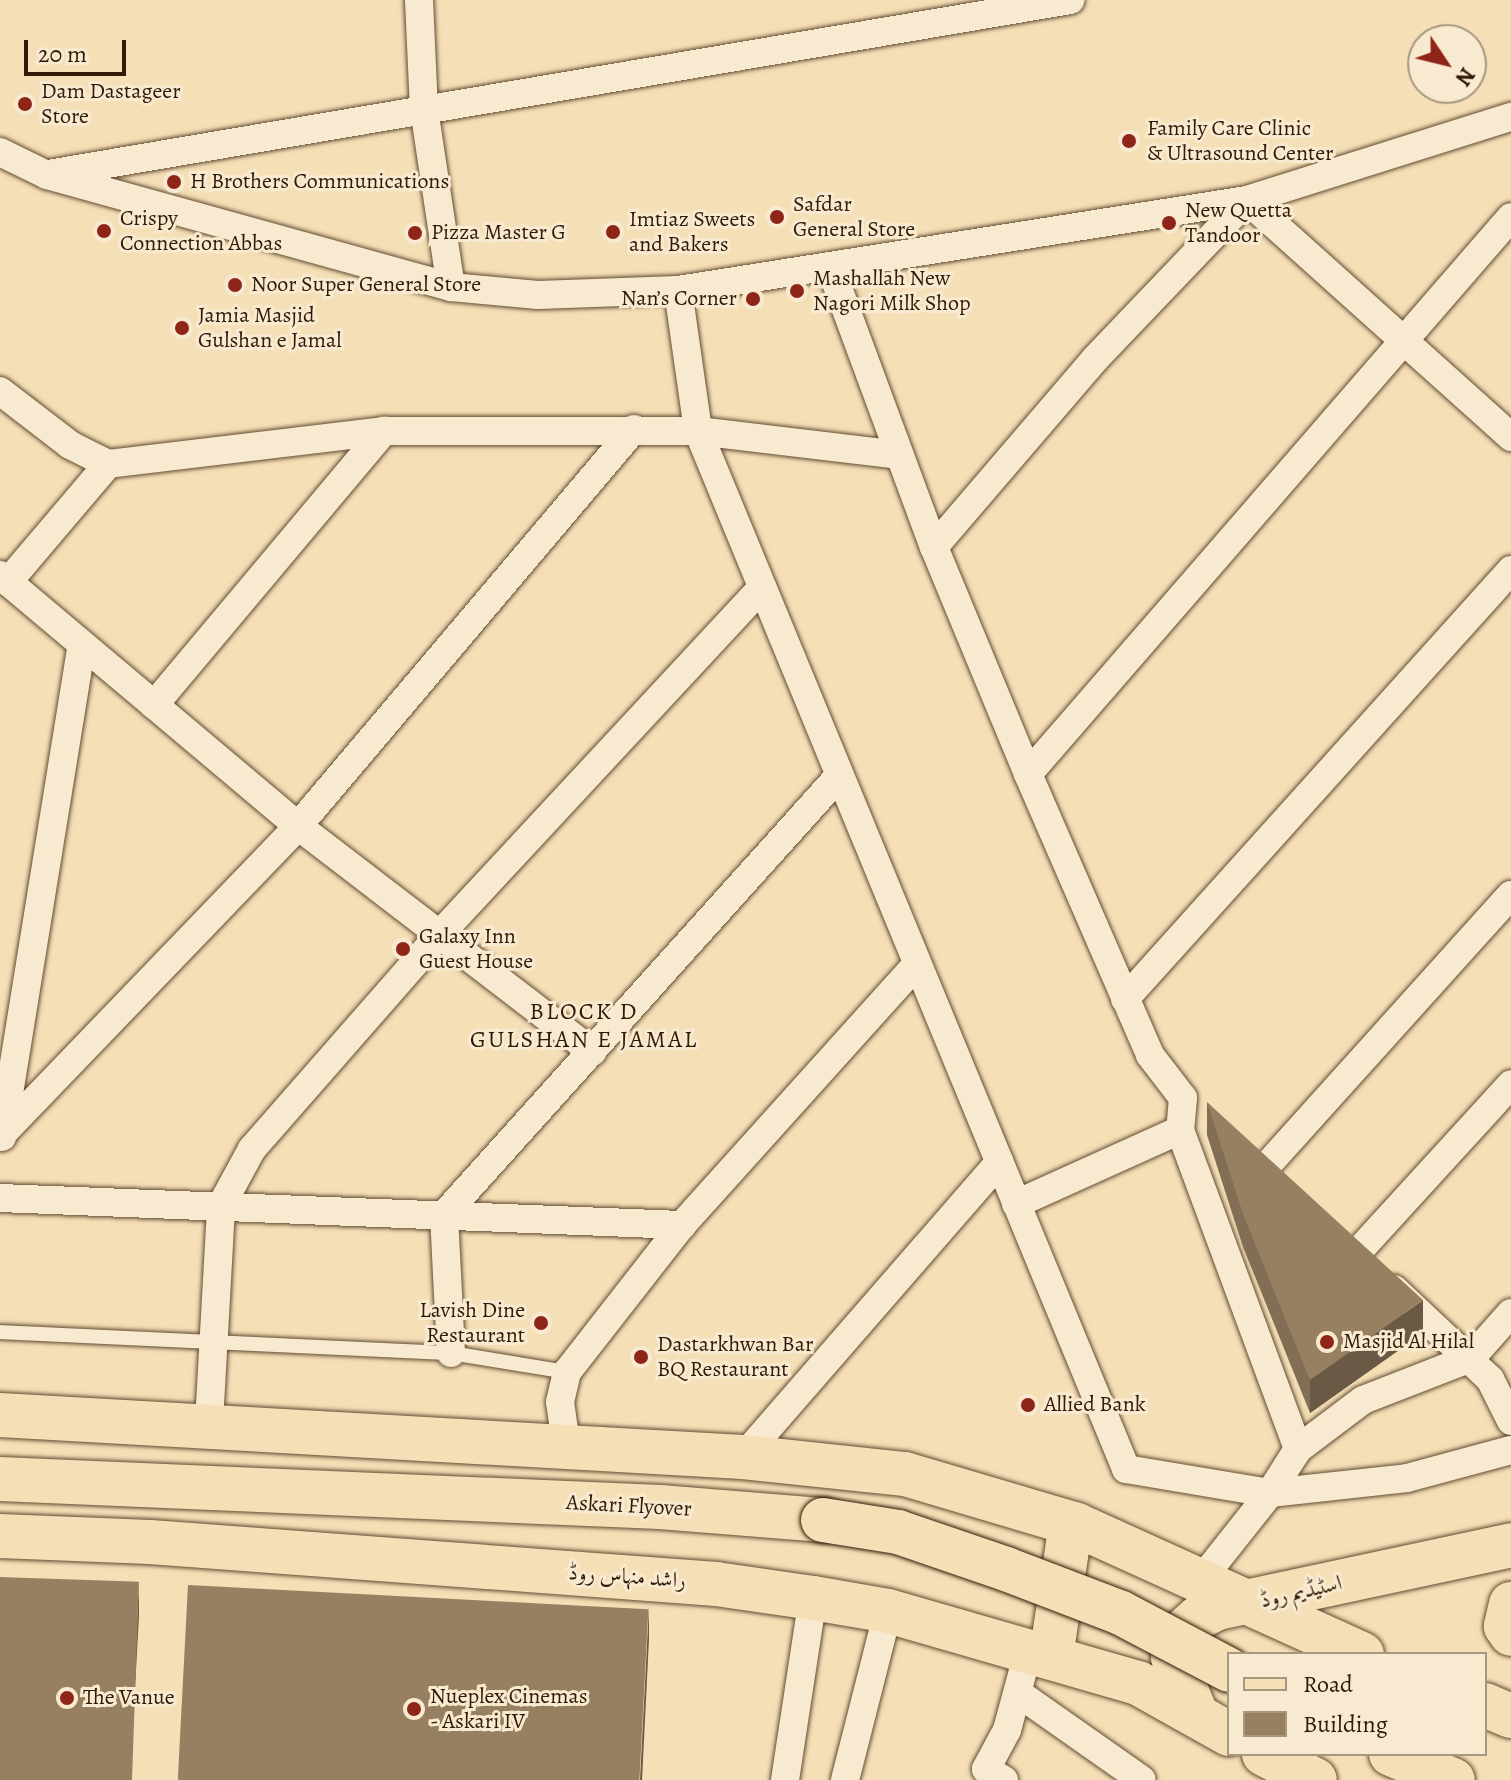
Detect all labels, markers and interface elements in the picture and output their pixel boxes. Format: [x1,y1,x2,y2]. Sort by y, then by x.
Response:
scale bar [28,24,130,74]
north arrow [1407,24,1487,104]
text: 20 m [38,38,87,70]
text: N [1448,61,1482,92]
place label: Dam Dastageer Store [41,78,181,130]
marker: Dam Dastageer Store [16,95,34,113]
place label: Family Care Clinic & Ultrasound Center [1147,115,1334,166]
marker: Family Care Clinic & Ultrasound Center [1118,130,1140,152]
place label: H Brothers Communications [190,169,449,195]
marker: H Brothers Communications [165,173,183,191]
place label: Safdar General Store [793,191,915,242]
place label: New Quetta Tandoor [1185,197,1292,248]
place label: Crispy Connection Abbas [120,205,282,256]
place label: Imtiaz Sweets and Bakers [629,206,755,258]
marker: Safdar General Store [768,208,786,226]
marker: New Quetta Tandoor [1160,214,1178,232]
place label: Pizza Master G [431,220,566,246]
marker: Crispy Connection Abbas [95,222,113,240]
marker: Imtiaz Sweets and Bakers [604,223,622,241]
marker: Pizza Master G [406,224,424,242]
place label: Mashallah New Nagori Milk Shop [813,265,971,316]
place label: Noor Super General Store [251,272,481,298]
marker: Noor Super General Store [226,276,244,294]
marker: Mashallah New Nagori Milk Shop [788,282,806,300]
place label: Nan’s Corner [621,286,737,312]
marker: Nan’s Corner [744,290,762,308]
place label: Jamia Masjid Gulshan e Jamal [198,302,342,354]
marker: Jamia Masjid Gulshan e Jamal [173,319,191,337]
place label: Galaxy Inn Guest House [419,923,533,974]
marker: Galaxy Inn Guest House [394,940,412,958]
district label: BLOCK D GULSHAN E JAMAL [470,998,698,1054]
place label: Lavish Dine Restaurant [419,1297,525,1348]
marker: Lavish Dine Restaurant [532,1314,550,1332]
place label: Masjid Al Hilal [1343,1329,1474,1355]
place label: Dastarkhwan Bar BQ Restaurant [657,1331,813,1382]
marker: Masjid Al Hilal [1318,1333,1336,1351]
marker: Dastarkhwan Bar BQ Restaurant [632,1348,650,1366]
place label: Allied Bank [1044,1392,1146,1418]
marker: Allied Bank [1019,1396,1037,1414]
street label: Askari Flyover [565,1490,693,1522]
street label: راشد منہاس روڈ [567,1560,687,1594]
street label: اسٹیڈیم روڈ [1257,1570,1345,1614]
legend [1227,1652,1487,1756]
text: Road [1303,1668,1353,1700]
place label: Nueplex Cinemas - Askari IV [430,1683,588,1734]
place label: The Vanue [83,1685,175,1711]
marker: The Vanue [58,1689,76,1707]
marker: Nueplex Cinemas - Askari IV [405,1700,423,1718]
text: Building [1303,1708,1388,1740]

